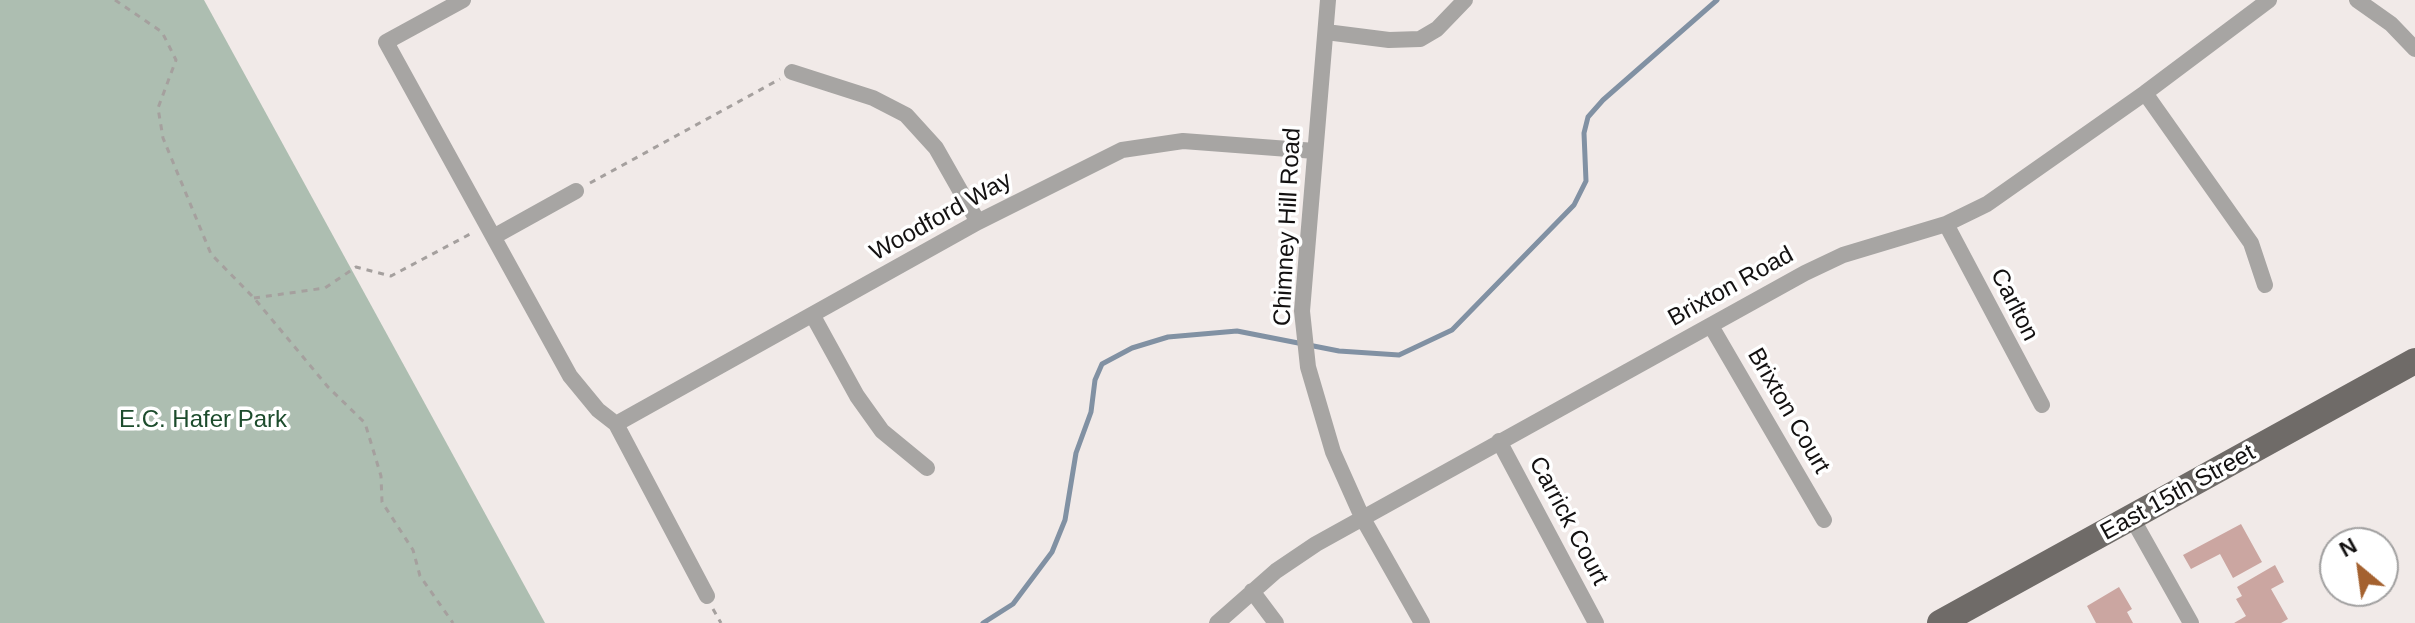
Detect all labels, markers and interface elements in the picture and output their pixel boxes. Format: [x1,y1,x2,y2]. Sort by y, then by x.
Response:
street label: Chimney Hill Road [1268,127,1308,327]
street label: Woodford Way [865,166,1017,268]
street label: Brixton Road [1663,241,1799,333]
street label: Carlton [1984,264,2044,346]
street label: Brixton Court [1741,343,1835,479]
park label: E.C. Hafer Park [119,406,287,434]
street label: East 15th Street [2096,439,2260,547]
street label: Carrick Court [1522,452,1614,590]
north arrow [2319,527,2399,607]
text: N [2335,533,2361,562]

